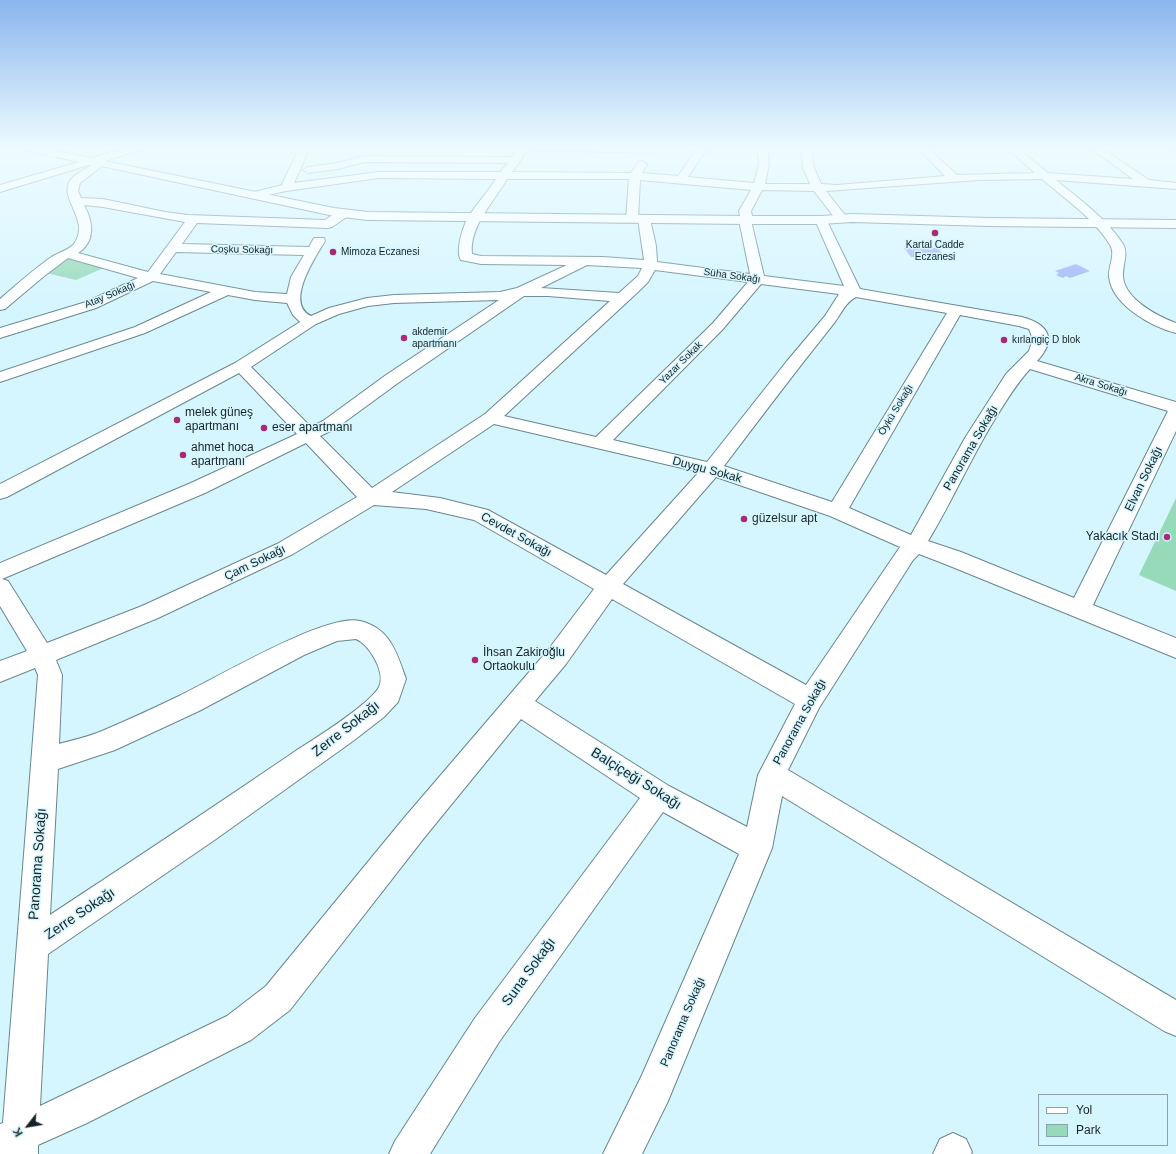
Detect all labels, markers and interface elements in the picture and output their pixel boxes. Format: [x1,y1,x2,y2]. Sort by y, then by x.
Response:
marker: Kartal Cadde Eczanesi [930,228,940,238]
place label: Kartal Cadde Eczanesi [906,239,964,262]
street label: Coşku Sokağı [211,243,273,257]
place label: Mimoza Eczanesi [341,246,419,258]
marker: Mimoza Eczanesi [328,247,338,257]
street label: Süha Sokağı [703,266,761,286]
street label: Atay Sokağı [83,279,137,311]
place label: akdemir apartmanı [412,326,457,350]
marker: akdemir apartmanı [399,333,409,343]
place label: kırlangiç D blok [1012,334,1080,346]
marker: kırlangiç D blok [999,335,1009,345]
street label: Yazar Sokak [657,339,705,387]
street label: Akra Sokağı [1073,371,1129,399]
street label: Öykü Sokağı [876,382,916,438]
street label: Panorama Sokağı [941,403,1001,493]
place label: melek güneş apartmanı [185,406,253,434]
marker: melek güneş apartmanı [172,415,182,425]
place label: eser apartmanı [272,421,353,435]
marker: eser apartmanı [259,423,269,433]
place label: ahmet hoca apartmanı [191,441,254,469]
street label: Elvan Sokağı [1122,444,1166,514]
marker: ahmet hoca apartmanı [178,450,188,460]
street label: Duygu Sokak [671,454,743,486]
street label: Cevdet Sokağı [478,510,554,560]
place label: güzelsur apt [752,512,817,526]
marker: güzelsur apt [739,514,749,524]
place label: Yakacık Stadı [1086,530,1159,544]
marker: Yakacık Stadı [1162,532,1172,542]
street label: Çam Sokağı [222,542,288,584]
place label: İhsan Zakiroğlu Ortaokulu [483,646,565,674]
marker: İhsan Zakiroğlu Ortaokulu [470,655,480,665]
street label: Panorama Sokağı [770,677,830,767]
street label: Zerre Sokağı [309,697,383,761]
street label: Balçiçeği Sokağı [588,744,684,814]
street label: Panorama Sokağı [26,808,50,920]
street label: Zerre Sokağı [42,884,118,944]
street label: Suna Sokağı [499,935,559,1009]
street label: Panorama Sokağı [658,975,708,1069]
legend [1038,1094,1168,1146]
text: Yol [1076,1103,1092,1117]
north arrow [8,1106,48,1146]
text: Park [1076,1123,1101,1137]
text: K [11,1126,25,1139]

